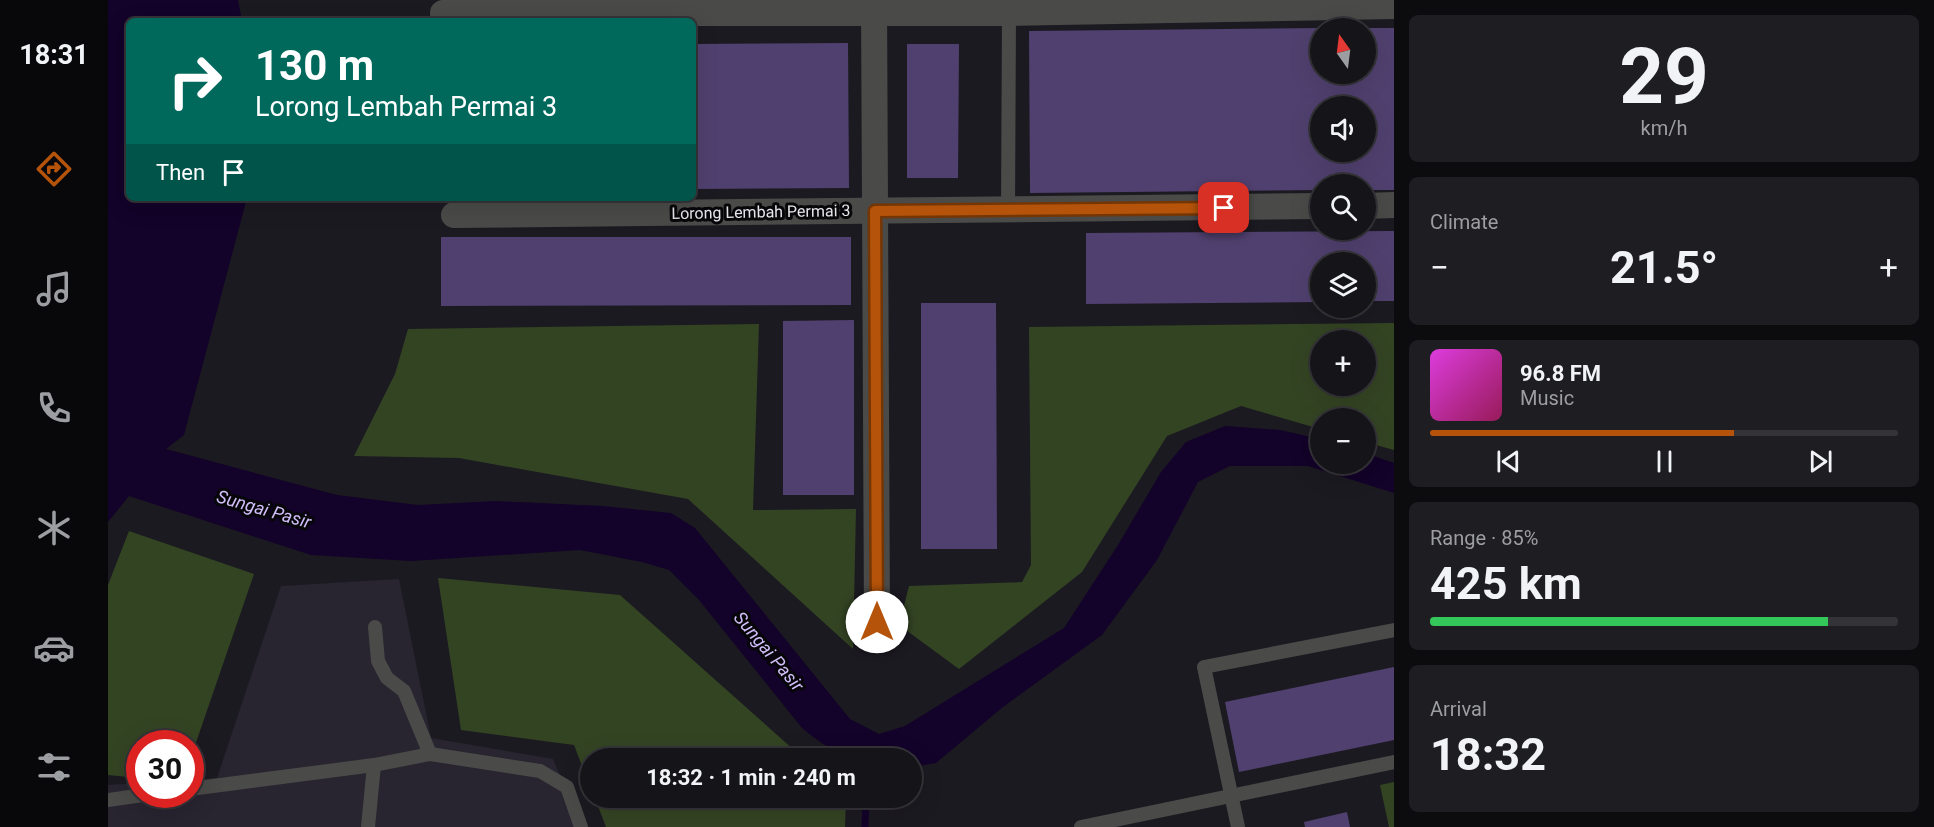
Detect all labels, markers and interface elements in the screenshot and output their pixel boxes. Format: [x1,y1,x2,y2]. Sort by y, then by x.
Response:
north arrow [1310,18,1376,84]
map controls [1310,18,1376,474]
text: 29 [1619,31,1709,122]
text: 18:31 [19,39,89,71]
text: 130 m [255,41,374,90]
icon: right [156,42,234,120]
text: Lorong Lembah Permai 3 [255,91,557,123]
button: sound [1310,96,1376,162]
text: km/h [1641,116,1687,140]
icon: directions [33,148,75,190]
icon: arrive [217,156,250,189]
text: Then [156,160,205,185]
button: search [1310,174,1376,240]
pin [1198,182,1249,233]
icon: arrive [1207,191,1240,224]
street label: Lorong Lembah Permai 3 [671,201,851,223]
text: Climate [1430,210,1498,234]
text: 21.5° [1610,241,1718,294]
text: − [1430,248,1449,287]
text: + [1879,248,1898,287]
button: layers [1310,252,1376,318]
icon: music [33,268,75,310]
button: + [1310,330,1376,396]
text: 96.8 FM [1520,361,1601,386]
text: Music [1520,386,1574,410]
icon: phone [33,387,75,429]
button: − [1310,408,1376,474]
icon: previous [1492,445,1525,478]
icon: pause [1648,445,1681,478]
icon: next [1804,445,1837,478]
water label: Sungai Pasir [214,486,315,533]
icon: climate [33,507,75,549]
text: Range · 85% [1430,526,1538,550]
text: 425 km [1430,557,1582,610]
position arrow [845,590,909,654]
water label: Sungai Pasir [730,607,809,696]
icon: car [33,627,75,669]
text: Arrival [1430,697,1487,721]
text: 18:32 [1430,728,1546,781]
speed limit sign: 30 [126,730,204,808]
icon: filters [33,746,75,788]
text: 18:32 · 1 min · 240 m [646,765,856,790]

